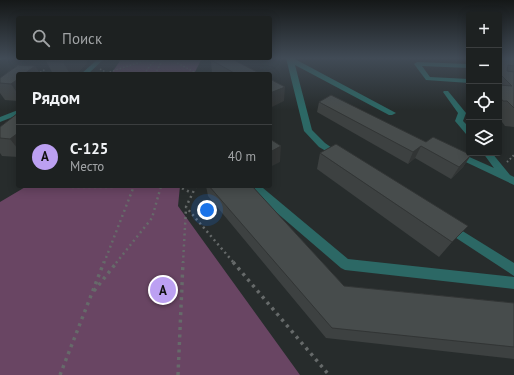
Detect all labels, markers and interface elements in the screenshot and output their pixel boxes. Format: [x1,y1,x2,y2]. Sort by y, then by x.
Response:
map controls [466,12,502,156]
button: + [466,12,502,48]
search box [16,16,272,60]
icon: search [30,27,52,49]
text: Поиск [62,29,102,48]
button: − [466,48,502,84]
button: locate [466,84,502,120]
text: Рядом [32,87,80,109]
button: layers [466,120,502,156]
text: С-125 [70,139,108,158]
text: A [41,148,49,165]
text: 40 m [228,148,256,165]
text: Место [70,158,104,175]
your location [197,200,217,220]
pin: A [150,275,176,305]

